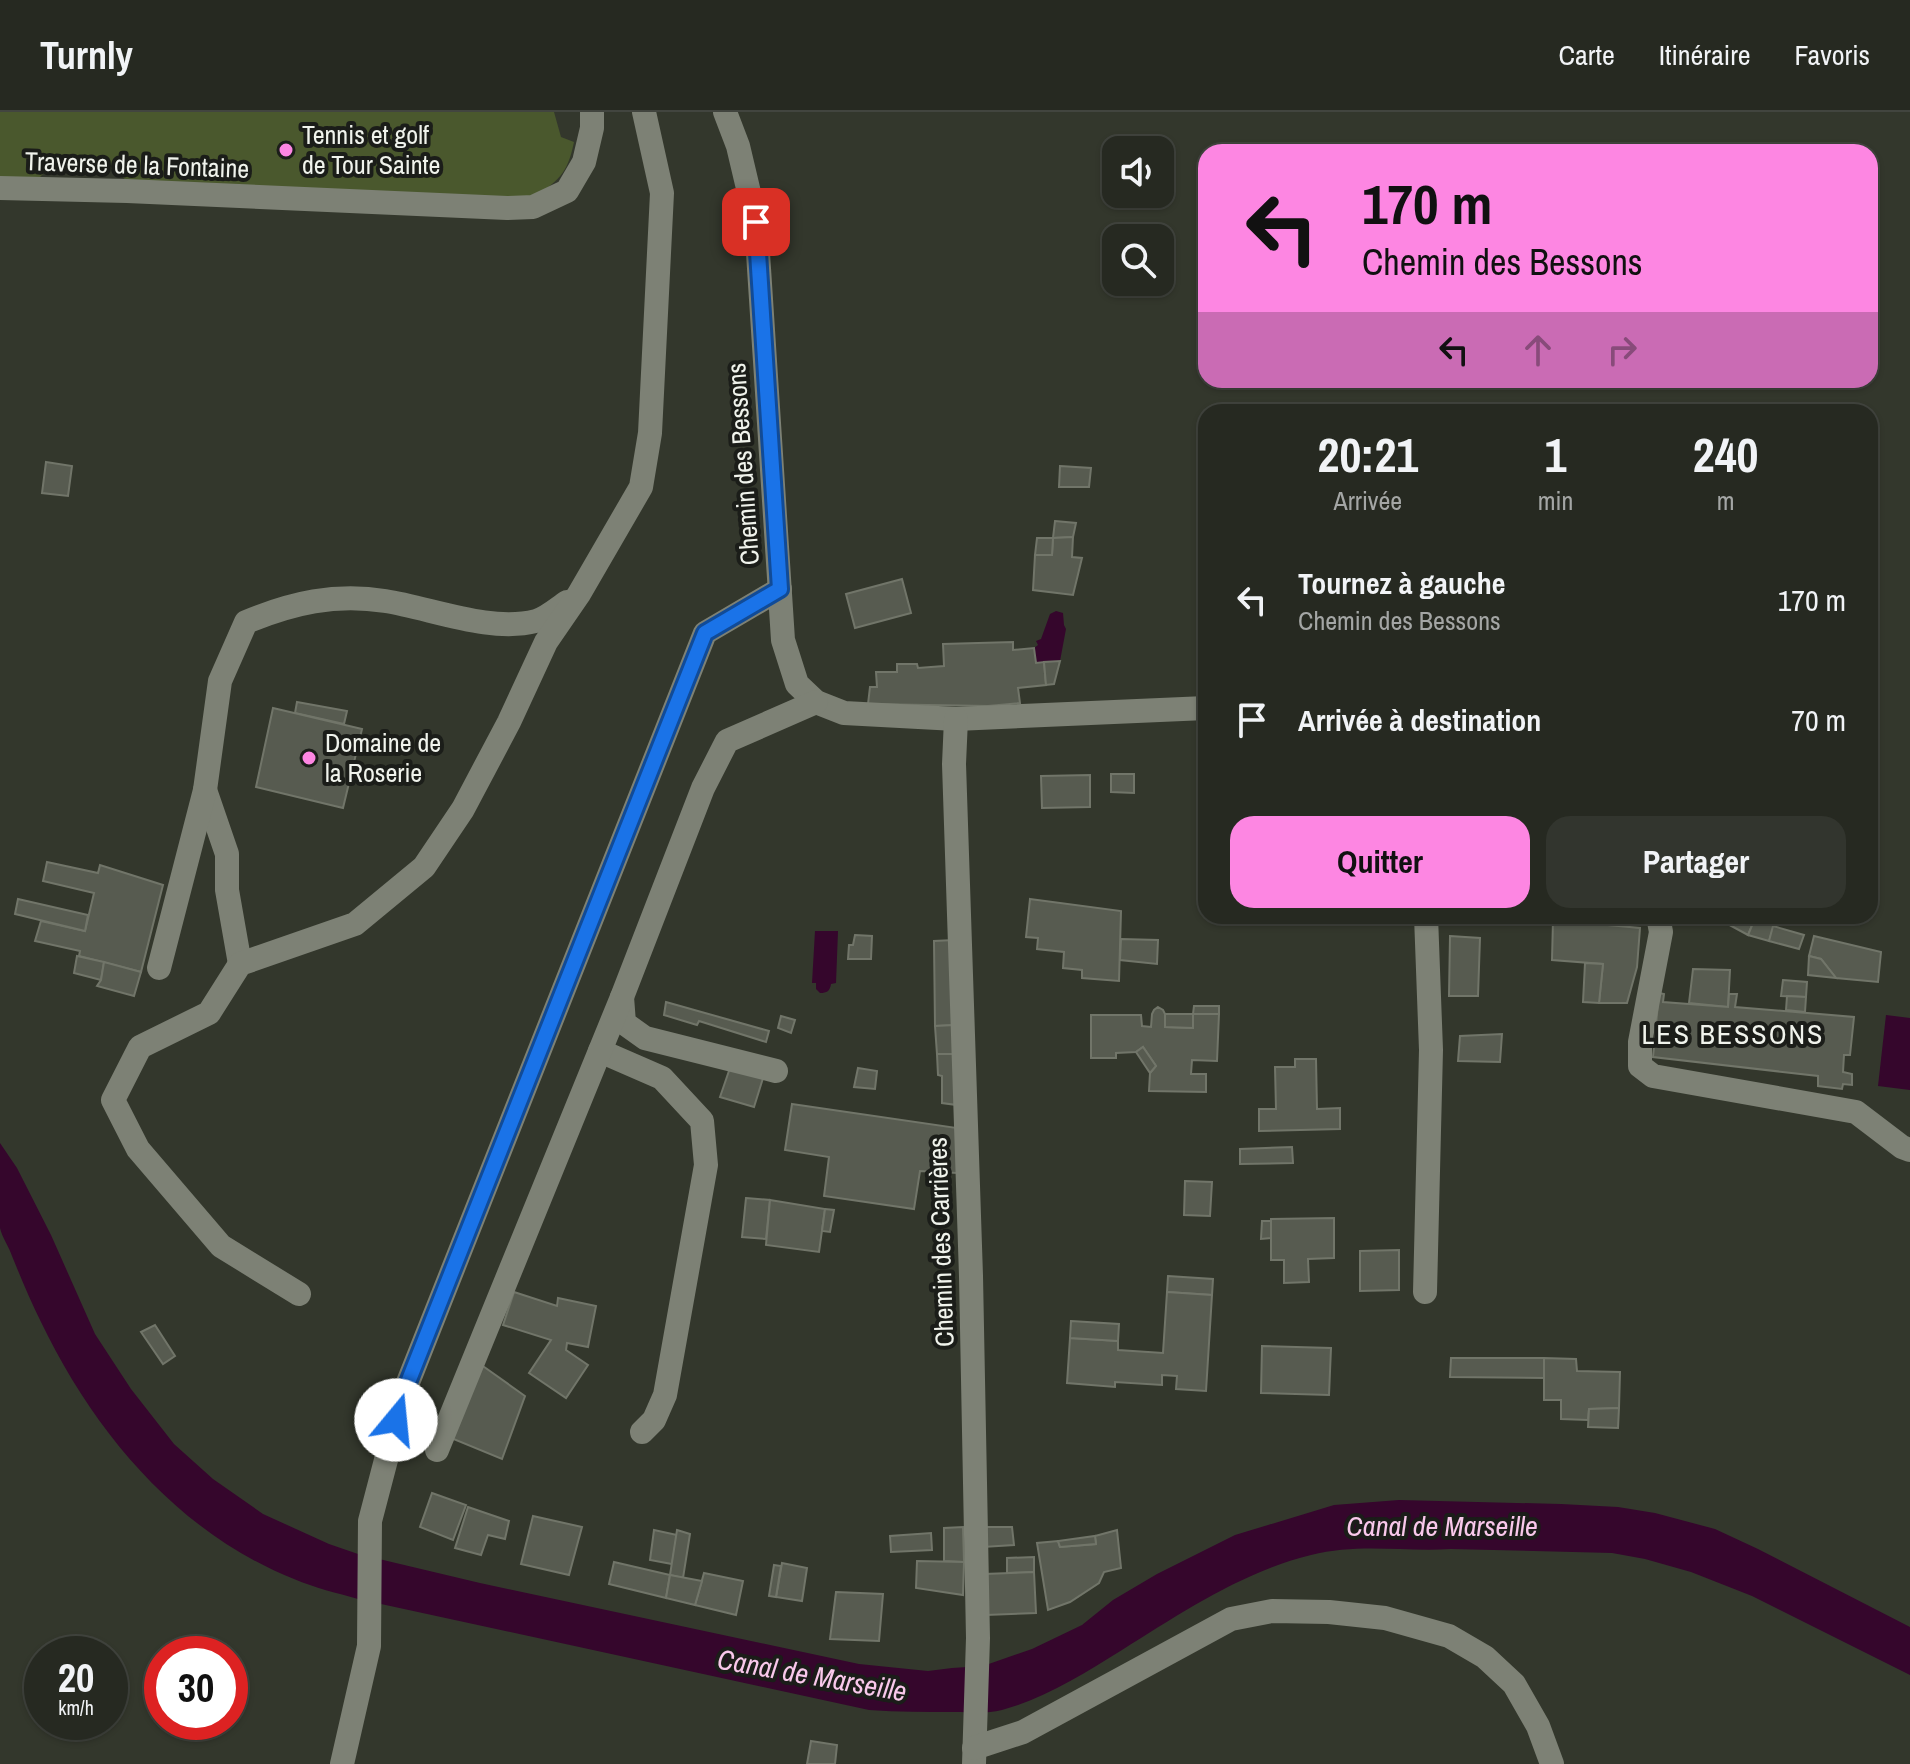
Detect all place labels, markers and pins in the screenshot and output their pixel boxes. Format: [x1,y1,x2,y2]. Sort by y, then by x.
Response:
place label: Tennis et golf de Tour Sainte [302,117,440,182]
marker: Tennis et golf de Tour Sainte [277,141,295,159]
pin [722,188,790,256]
place label: Domaine de la Roserie [325,725,441,790]
marker: Domaine de la Roserie [300,749,318,767]

